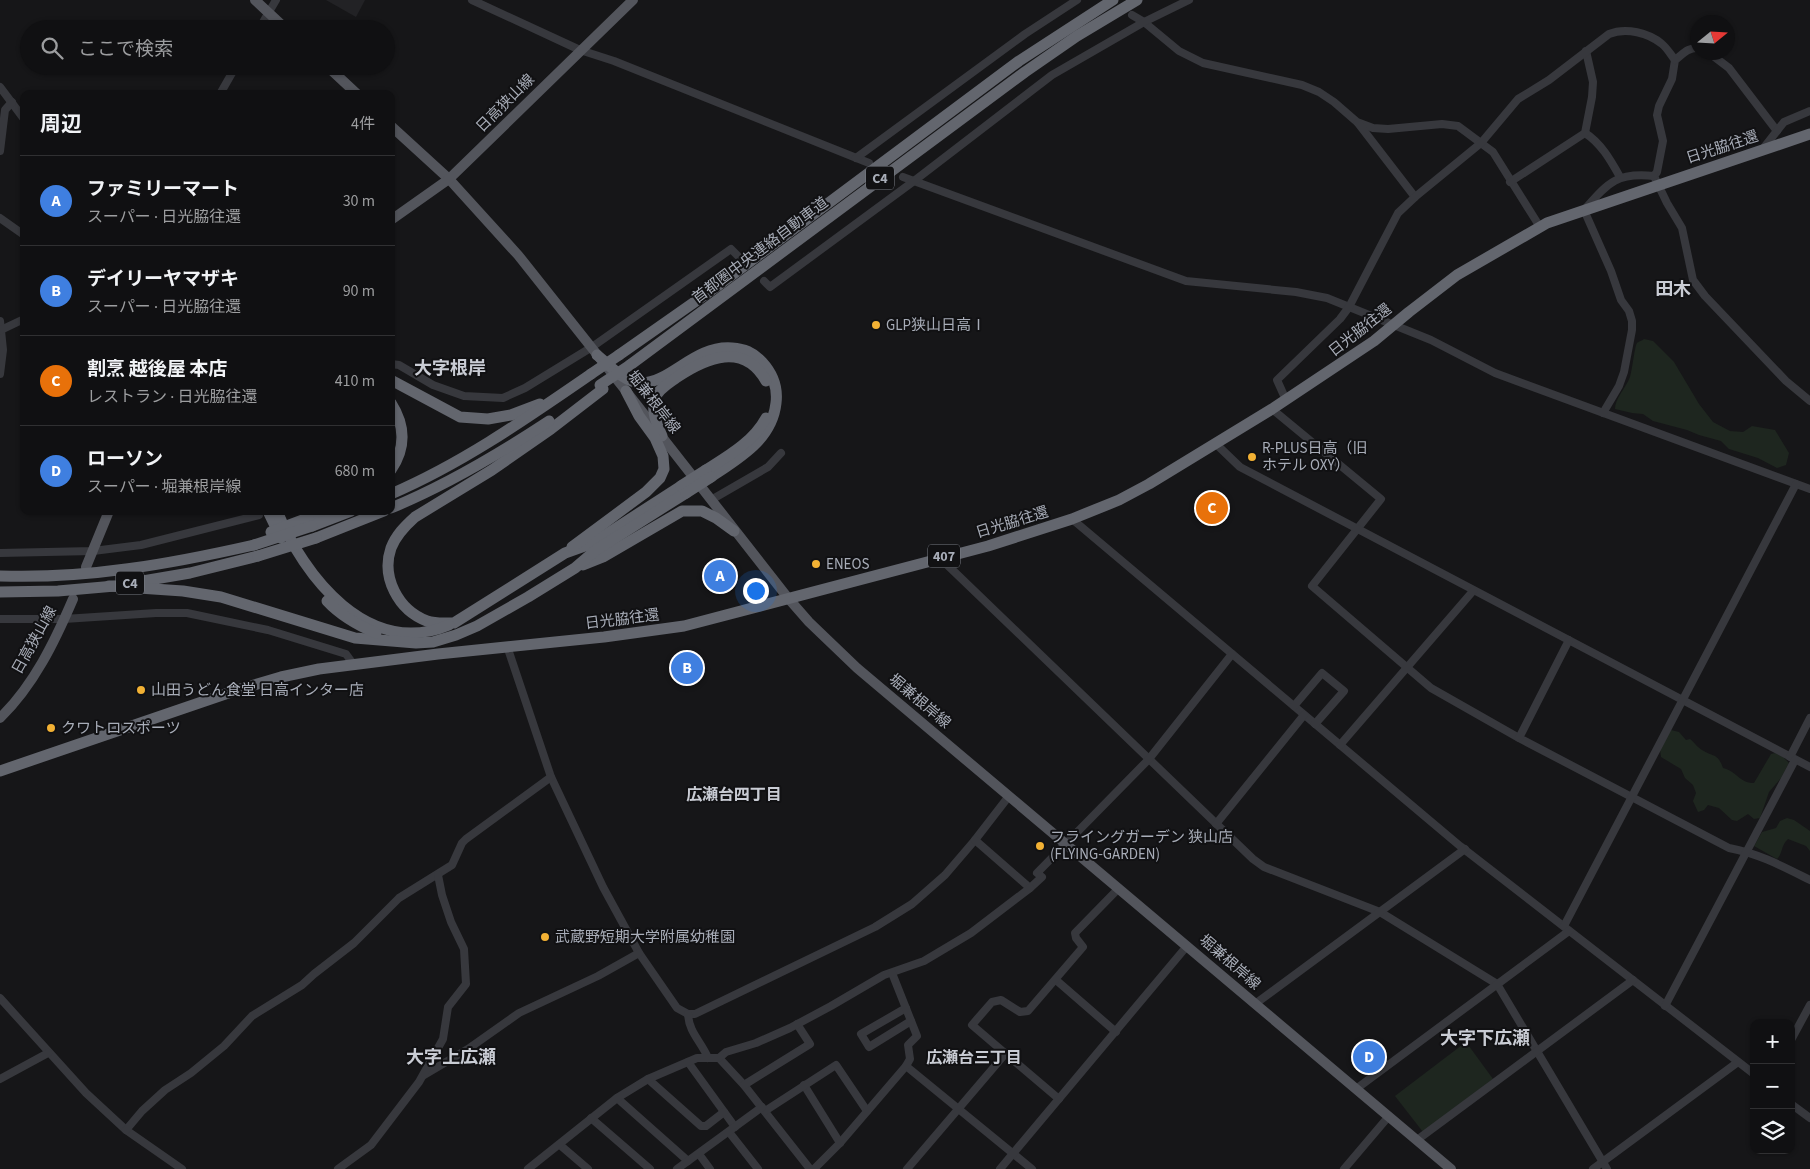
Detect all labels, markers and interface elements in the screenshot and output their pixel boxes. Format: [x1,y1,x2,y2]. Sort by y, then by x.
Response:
north arrow [1690,15,1735,60]
search box [20,20,395,75]
icon: search [38,34,66,62]
text: ここで検索 [78,36,173,63]
street label: 日高狭山線 [471,69,539,137]
text: 周辺 [40,109,82,139]
text: 4件 [351,113,375,135]
street label: 日光脇往還 [1683,126,1761,169]
road number: C4 [866,167,894,190]
text: ファミリーマート [87,176,239,203]
text: A [51,190,61,212]
text: 30 m [343,190,375,212]
street label: 首都圏中央連絡自動車道 [688,192,833,308]
text: スーパー · 日光脇往還 [87,206,241,228]
text: デイリーヤマザキ [87,266,239,293]
district label: 田木 [1655,277,1691,302]
text: B [51,280,61,302]
text: 90 m [343,280,375,302]
text: スーパー · 日光脇往還 [87,296,241,318]
street label: 日光脇往還 [1324,299,1396,362]
place label: GLP狭山日高Ⅰ [886,315,986,336]
marker: GLP狭山日高Ⅰ [870,319,882,331]
text: 割烹 越後屋 本店 [87,356,228,383]
district label: 大字根岸 [414,356,486,381]
street label: 堀兼根岸線 [622,366,685,438]
text: C [51,370,61,392]
text: 410 m [335,370,375,392]
text: レストラン · 日光脇往還 [87,386,257,408]
place label: R-PLUS日高（旧 ホテル OXY） [1262,438,1368,476]
text: ローソン [87,446,163,473]
marker: R-PLUS日高（旧 ホテル OXY） [1246,451,1258,463]
text: D [51,460,61,482]
text: 680 m [335,460,375,482]
text: スーパー · 堀兼根岸線 [87,476,241,498]
pin: C [1196,489,1228,527]
street label: 日光脇往還 [973,501,1051,543]
road number: 407 [928,544,960,568]
place label: ENEOS [826,554,870,575]
pin: A [704,557,736,595]
marker: ENEOS [810,558,822,570]
road number: C4 [116,572,144,594]
your location [743,578,769,604]
street label: 日高狭山線 [7,602,62,678]
street label: 日光脇往還 [584,605,661,634]
pin: B [671,649,703,687]
street label: 堀兼根岸線 [884,669,955,734]
place label: 山田うどん食堂 日高インター店 [151,680,364,701]
marker: 山田うどん食堂 日高インター店 [135,684,147,696]
place label: クワトロスポーツ [61,718,181,739]
marker: クワトロスポーツ [45,722,57,734]
district label: 広瀬台四丁目 [686,784,782,806]
place label: フライングガーデン 狭山店 (FLYING-GARDEN) [1050,827,1233,865]
marker: フライングガーデン 狭山店 (FLYING-GARDEN) [1034,840,1046,852]
place label: 武蔵野短期大学附属幼稚園 [555,927,735,948]
street label: 堀兼根岸線 [1194,930,1265,995]
marker: 武蔵野短期大学附属幼稚園 [539,931,551,943]
map controls [1750,1019,1795,1154]
button: + [1750,1019,1795,1064]
district label: 大字下広瀬 [1440,1026,1530,1051]
pin: D [1353,1038,1385,1076]
district label: 大字上広瀬 [406,1045,496,1070]
district label: 広瀬台三丁目 [926,1047,1022,1069]
button: − [1750,1064,1795,1109]
button: layers [1750,1109,1795,1154]

